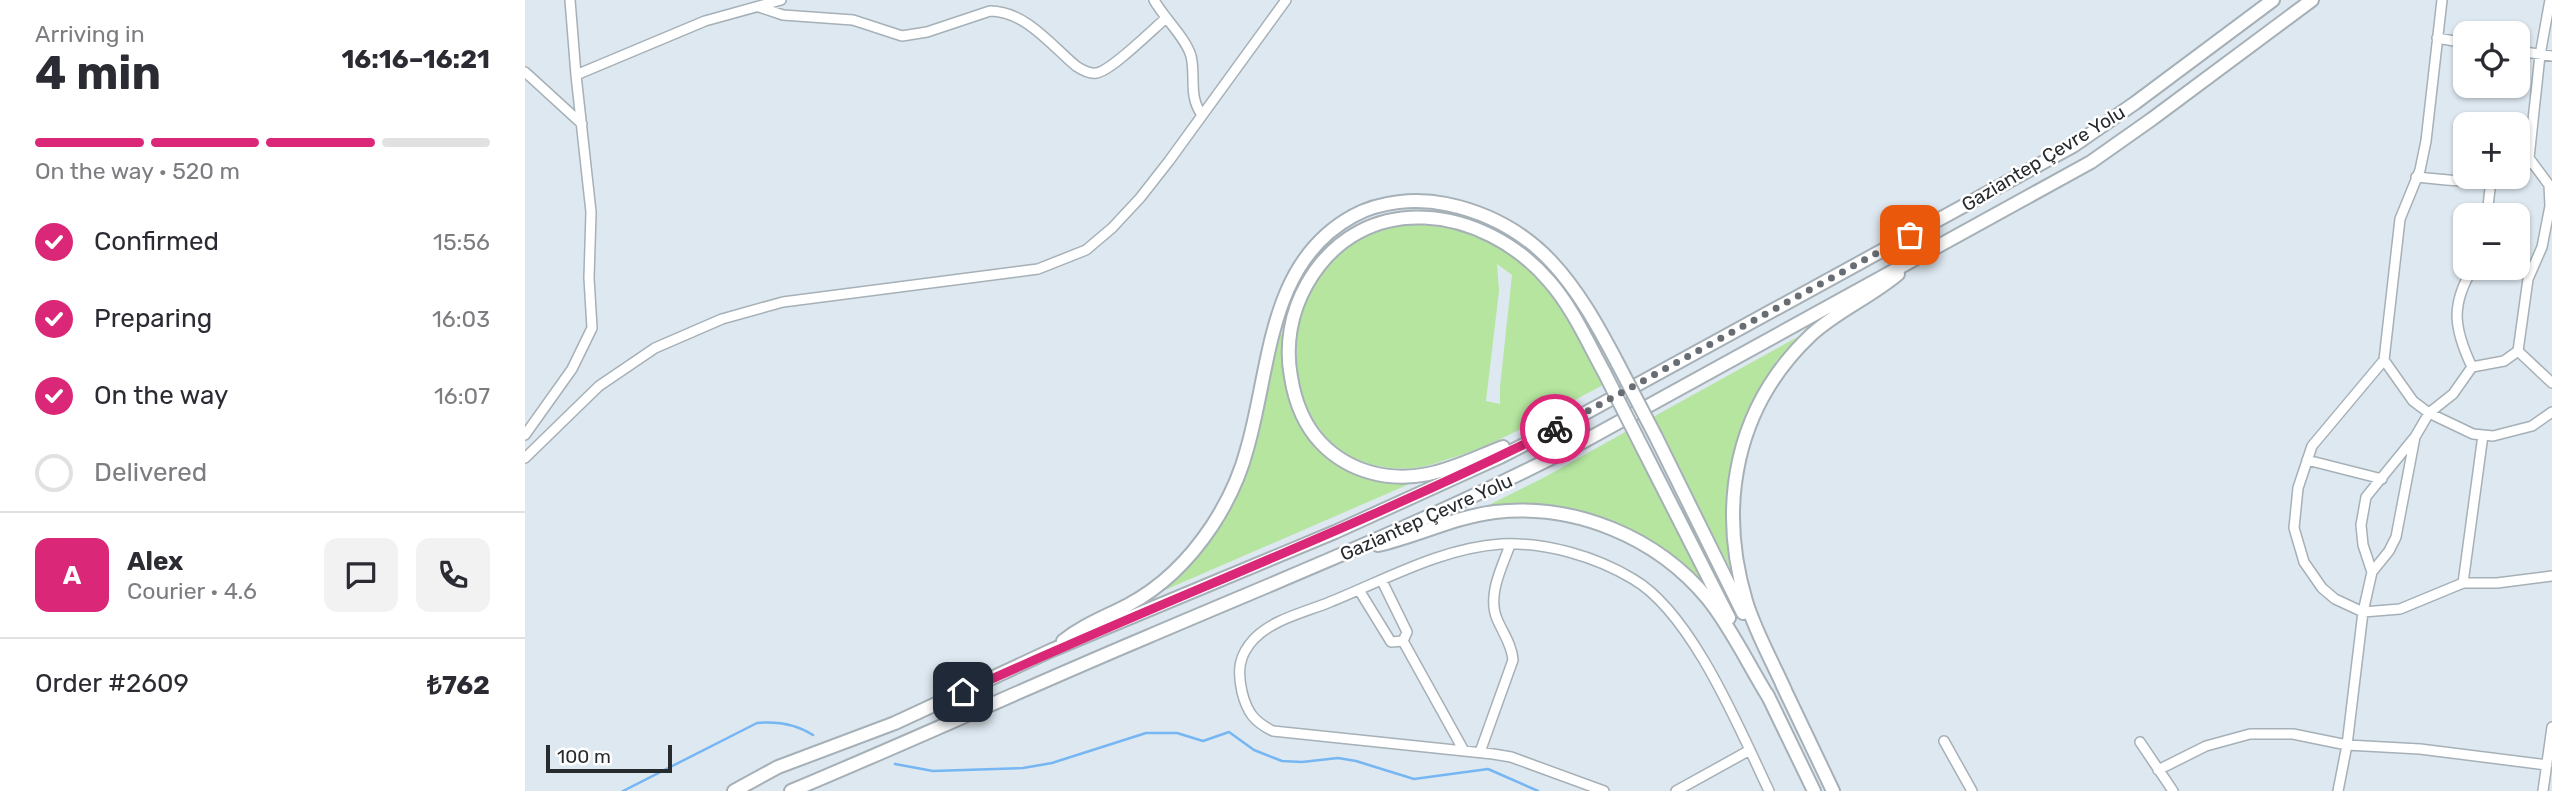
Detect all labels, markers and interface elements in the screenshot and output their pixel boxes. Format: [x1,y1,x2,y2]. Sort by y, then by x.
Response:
text: Arriving in [35,20,145,48]
map controls [2453,21,2530,280]
button: locate [2453,21,2530,98]
text: 16:16–16:21 [341,44,490,75]
text: 4 min [35,46,161,101]
street label: Gaziantep Çevre Yolu [1957,101,2129,216]
button: + [2453,112,2530,189]
text: On the way · 520 m [35,157,240,185]
button: − [2453,203,2530,280]
pin [1880,205,1940,265]
icon: bag [1891,216,1929,254]
icon: check [35,223,73,261]
text: Confirmed [94,226,219,257]
text: 15:56 [433,228,490,256]
icon: check [35,300,73,338]
text: Preparing [94,303,212,334]
text: 16:03 [432,305,490,333]
icon: check [35,377,73,415]
text: On the way [94,380,228,411]
text: 16:07 [434,382,490,410]
courier [1520,394,1590,464]
icon: bike [1536,410,1574,448]
text: Delivered [94,457,207,488]
street label: Gaziantep Çevre Yolu [1336,469,1516,566]
button: chat [324,538,398,612]
button: phone [416,538,490,612]
text: Alex [127,546,183,577]
text: A [63,560,81,591]
text: Courier · 4.6 [127,577,257,605]
pin [933,662,993,722]
text: Order #2609 [35,668,189,699]
text: ₺762 [427,670,490,701]
icon: home [944,673,982,711]
scale bar [546,742,672,774]
text: 100 m [557,745,611,768]

